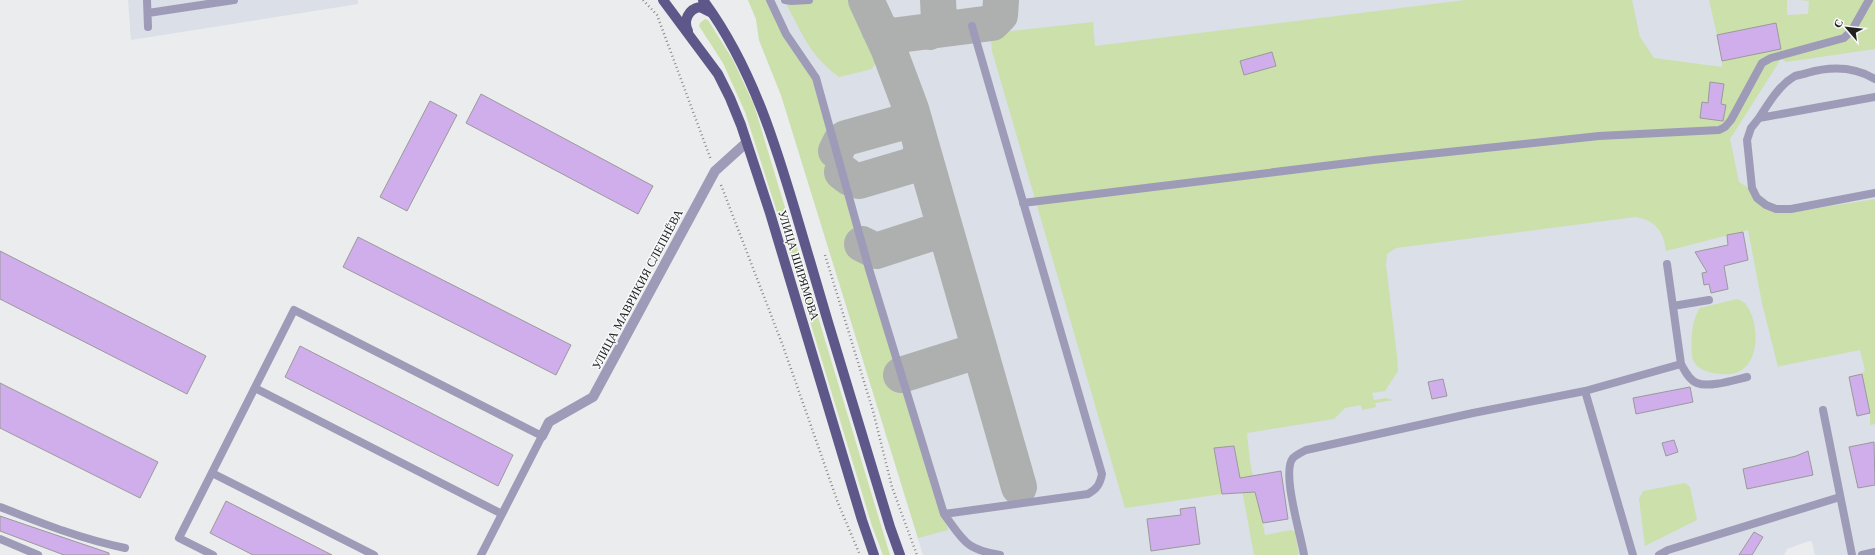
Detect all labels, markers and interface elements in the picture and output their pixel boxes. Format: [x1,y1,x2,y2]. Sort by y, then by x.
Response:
north arrow [1827,8,1867,48]
text: С [1830,16,1846,30]
street label: УЛИЦА МАВРИКИЯ СЛЕПНЁВА [588,206,686,372]
street label: УЛИЦА ШИРЯМОВА [775,208,823,322]

